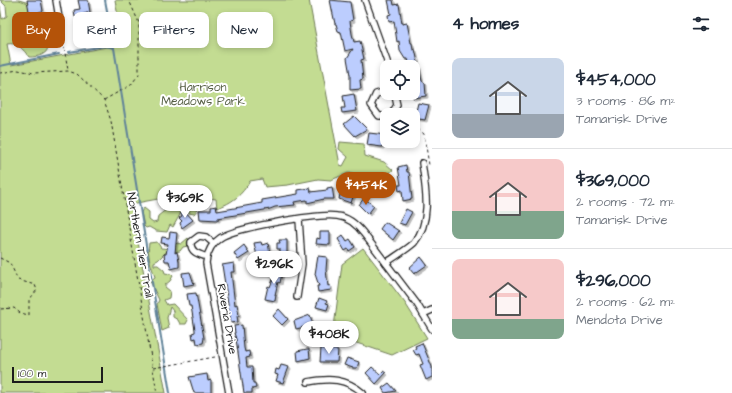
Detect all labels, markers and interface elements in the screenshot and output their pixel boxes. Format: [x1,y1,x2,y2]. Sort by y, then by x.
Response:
chip: Buy [12,12,65,48]
chip: Rent [73,12,131,48]
chip: Filters [139,12,209,48]
chip: New [217,12,273,48]
text: 4 homes [452,12,519,36]
icon: filters [690,13,712,35]
map controls [380,60,420,148]
button: locate [380,60,420,100]
text: $454,000 [576,68,656,92]
icon: home [484,74,532,122]
park label: Harrison Meadows Park [161,79,245,110]
text: 3 rooms · 86 m² [576,92,675,110]
button: layers [380,108,420,148]
text: Tamarisk Drive [576,110,668,128]
text: $369,000 [576,169,650,193]
pin: $454K [338,172,394,206]
icon: home [484,175,532,223]
text: $454K [345,176,387,194]
pin: $369K [157,185,213,219]
text: $369K [166,189,204,207]
street label: Northern Tier Trail [122,191,158,299]
text: 2 rooms · 72 m² [576,193,675,211]
text: Tamarisk Drive [576,211,668,229]
pin: $296K [246,251,302,285]
text: $296K [255,255,293,273]
text: $296,000 [576,269,651,293]
icon: home [484,275,532,323]
street label: Riveria Drive [212,282,242,356]
text: 2 rooms · 62 m² [576,293,675,311]
text: Mendota Drive [576,311,663,329]
pin: $408K [301,321,357,355]
text: $408K [309,325,349,343]
scale bar [12,365,103,384]
text: 100 m [18,366,46,381]

